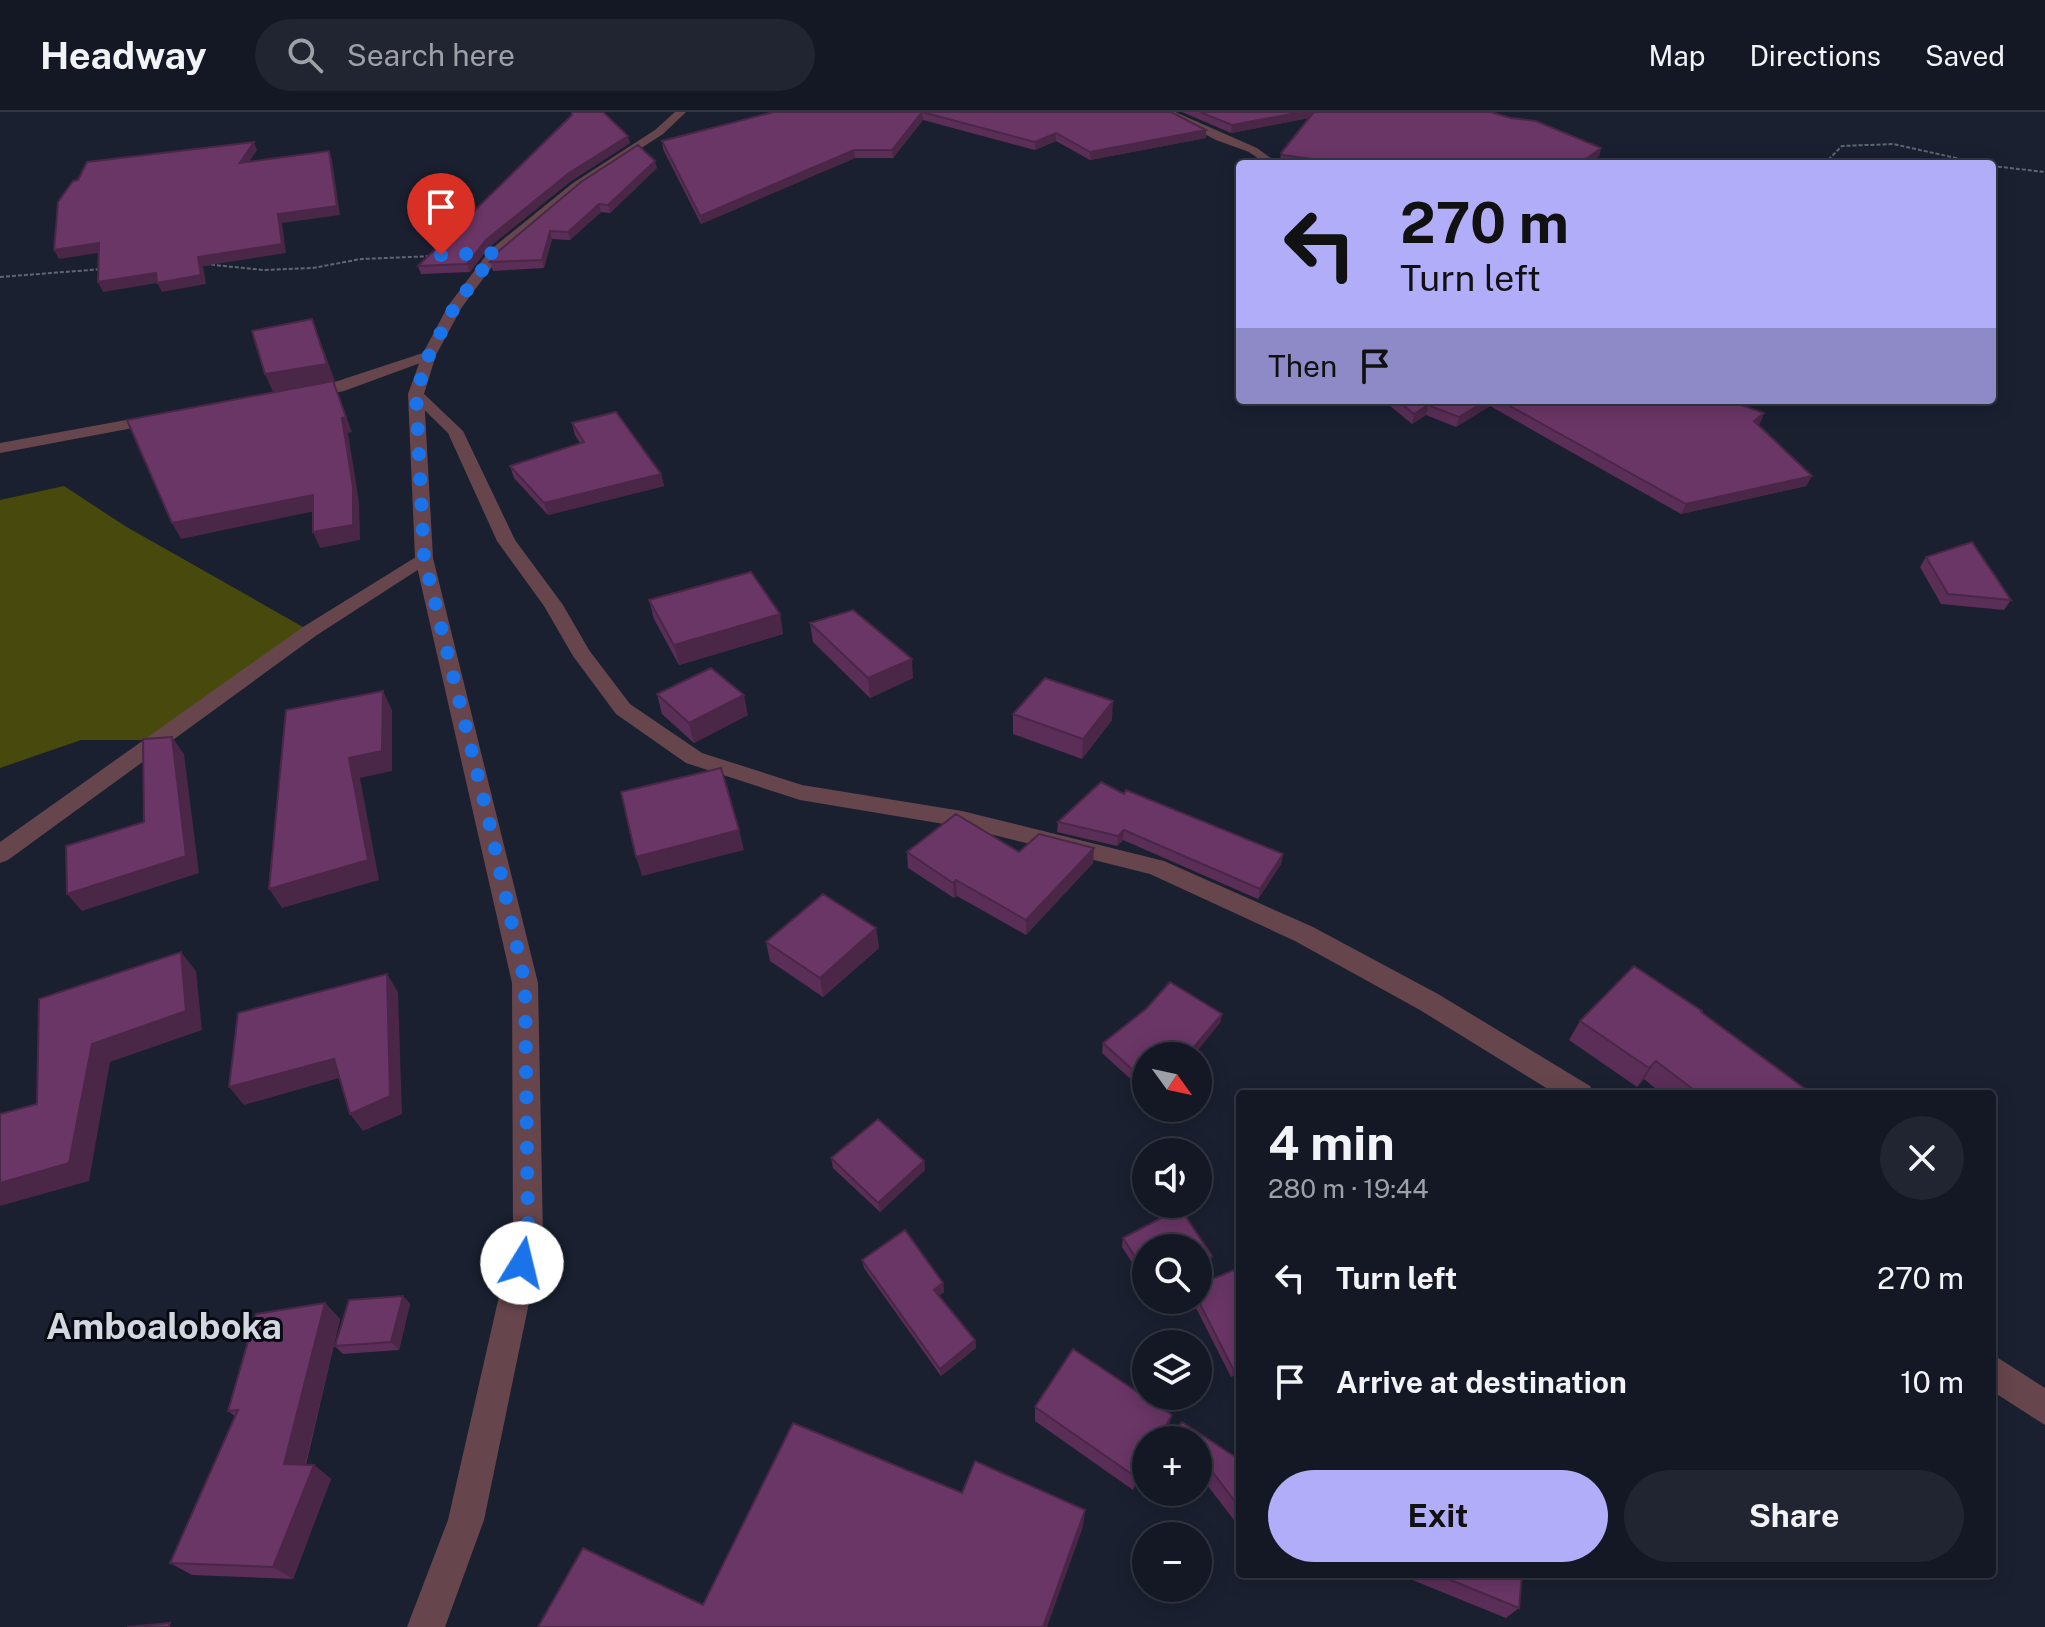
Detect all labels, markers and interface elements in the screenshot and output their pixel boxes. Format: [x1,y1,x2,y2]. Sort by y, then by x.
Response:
search box [255,19,815,91]
text: Headway [40,33,207,78]
icon: search [283,33,327,77]
text: Search here [347,37,515,73]
text: Map [1649,39,1705,72]
text: Directions [1749,39,1881,72]
text: Saved [1925,39,2005,72]
pin [407,173,475,255]
icon: arrive [419,185,463,229]
text: 270 m [1400,190,1569,256]
icon: left [1268,192,1372,296]
text: Turn left [1400,257,1541,299]
icon: arrive [1353,344,1397,388]
text: Then [1268,348,1337,384]
north arrow [1132,1042,1212,1122]
map controls [1132,1042,1212,1602]
text: 4 min [1268,1114,1395,1171]
button: close [1880,1116,1964,1200]
button: sound [1132,1138,1212,1218]
text: 280 m · 19:44 [1268,1173,1429,1204]
position arrow [480,1221,564,1305]
button: search [1132,1234,1212,1314]
icon: left [1268,1256,1312,1300]
text: Turn left [1336,1260,1457,1296]
text: 270 m [1877,1260,1964,1296]
district label: Amboaloboka [46,1305,282,1347]
button: layers [1132,1330,1212,1410]
icon: arrive [1268,1360,1312,1404]
text: Arrive at destination [1336,1364,1627,1400]
text: 10 m [1900,1364,1964,1400]
button: + [1132,1426,1212,1506]
button: Exit [1268,1470,1608,1562]
button: Share [1624,1470,1964,1562]
button: − [1132,1522,1212,1602]

